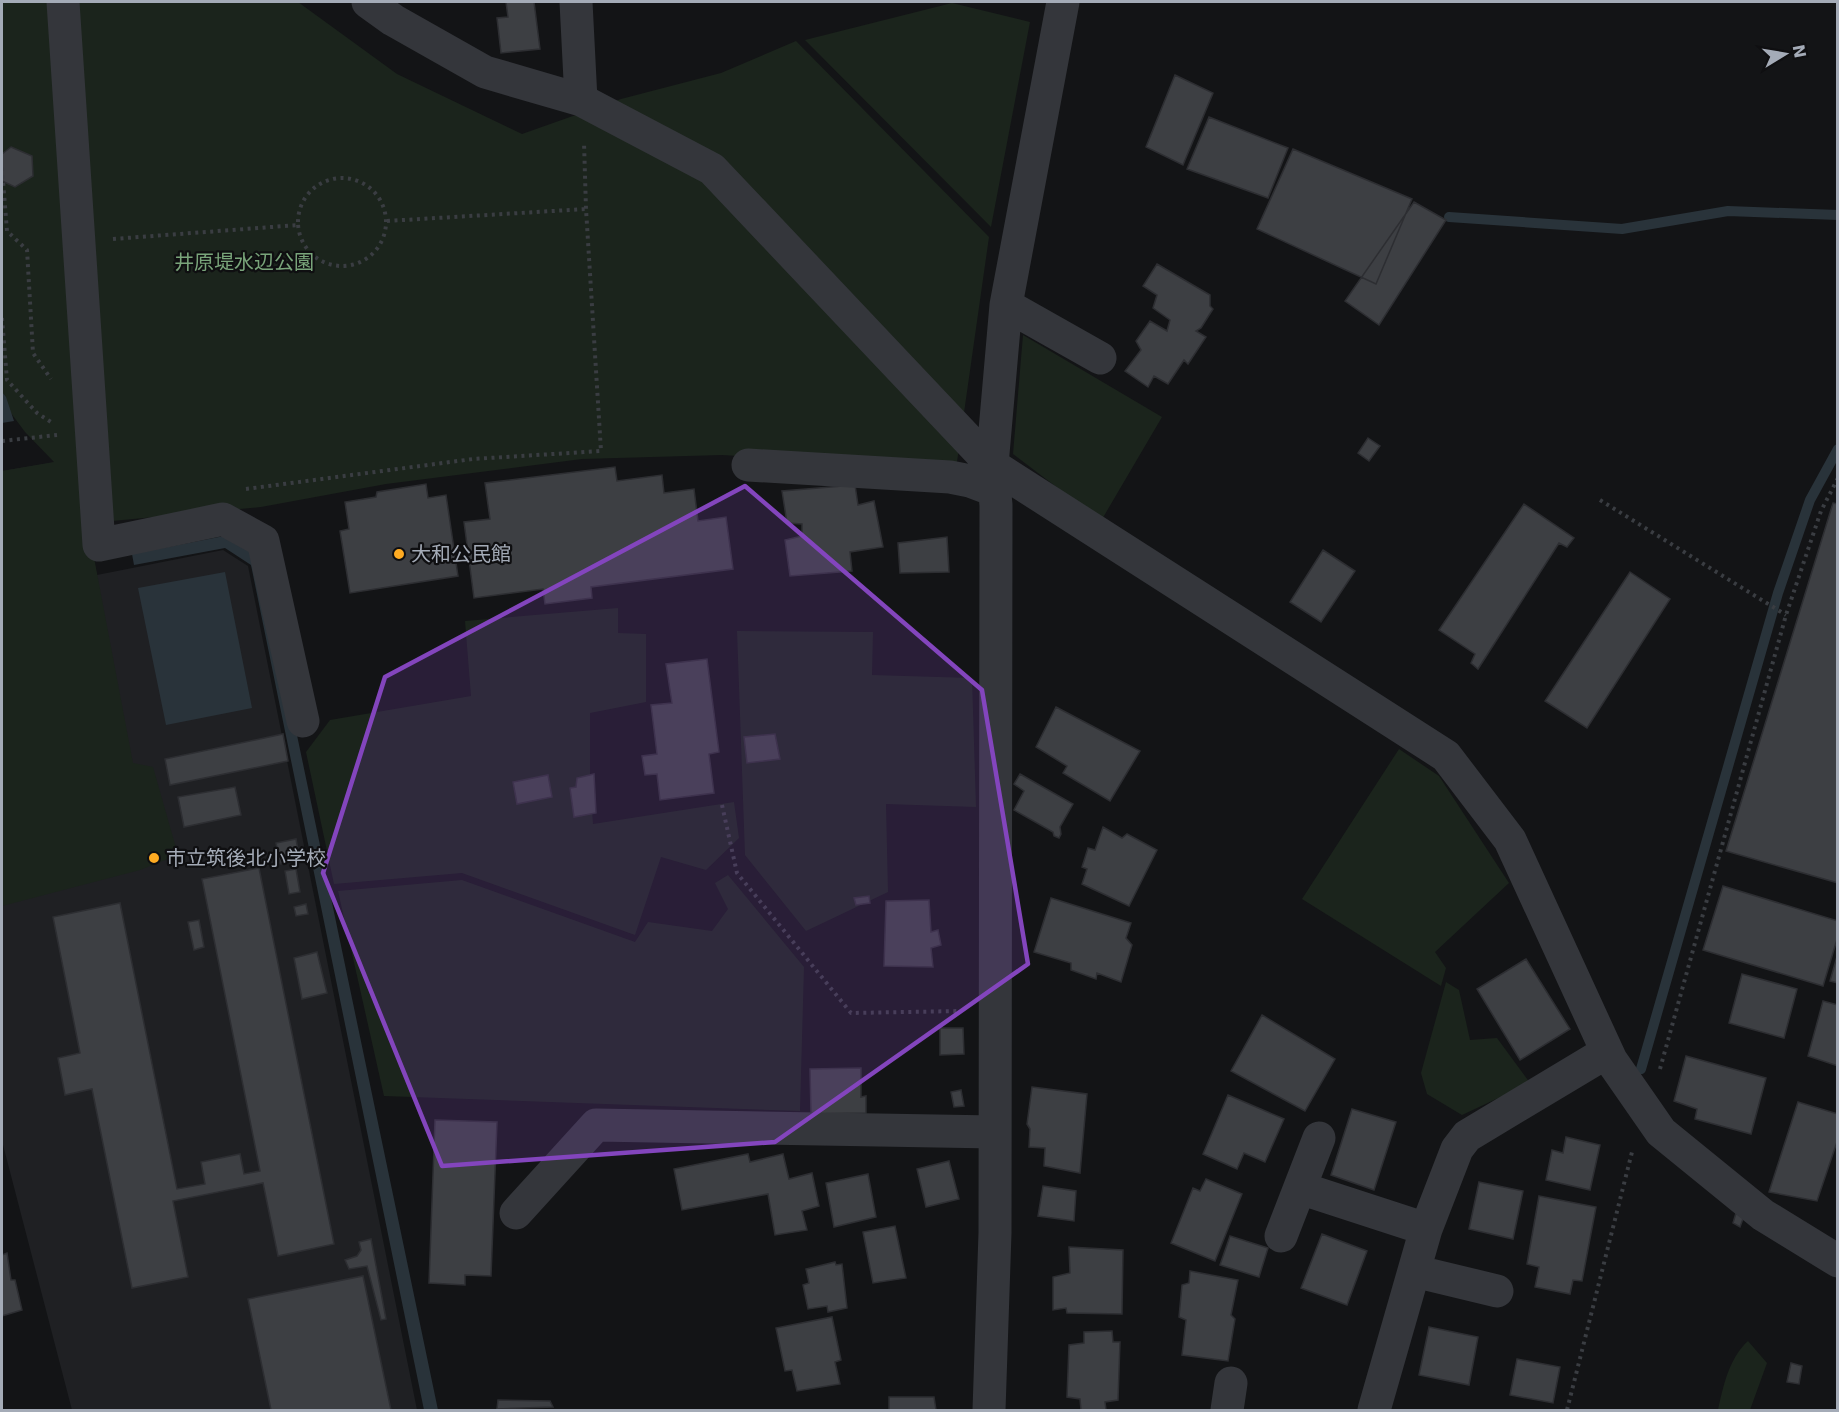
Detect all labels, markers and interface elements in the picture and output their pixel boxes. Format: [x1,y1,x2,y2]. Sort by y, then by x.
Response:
north arrow [1755,24,1815,84]
text: N [1789,43,1810,60]
park label: 井原堤水辺公園 [174,250,314,274]
place label: 大和公民館 [411,542,511,566]
marker: 大和公民館 [392,547,406,561]
place label: 市立筑後北小学校 [166,846,326,870]
marker: 市立筑後北小学校 [147,851,161,865]

